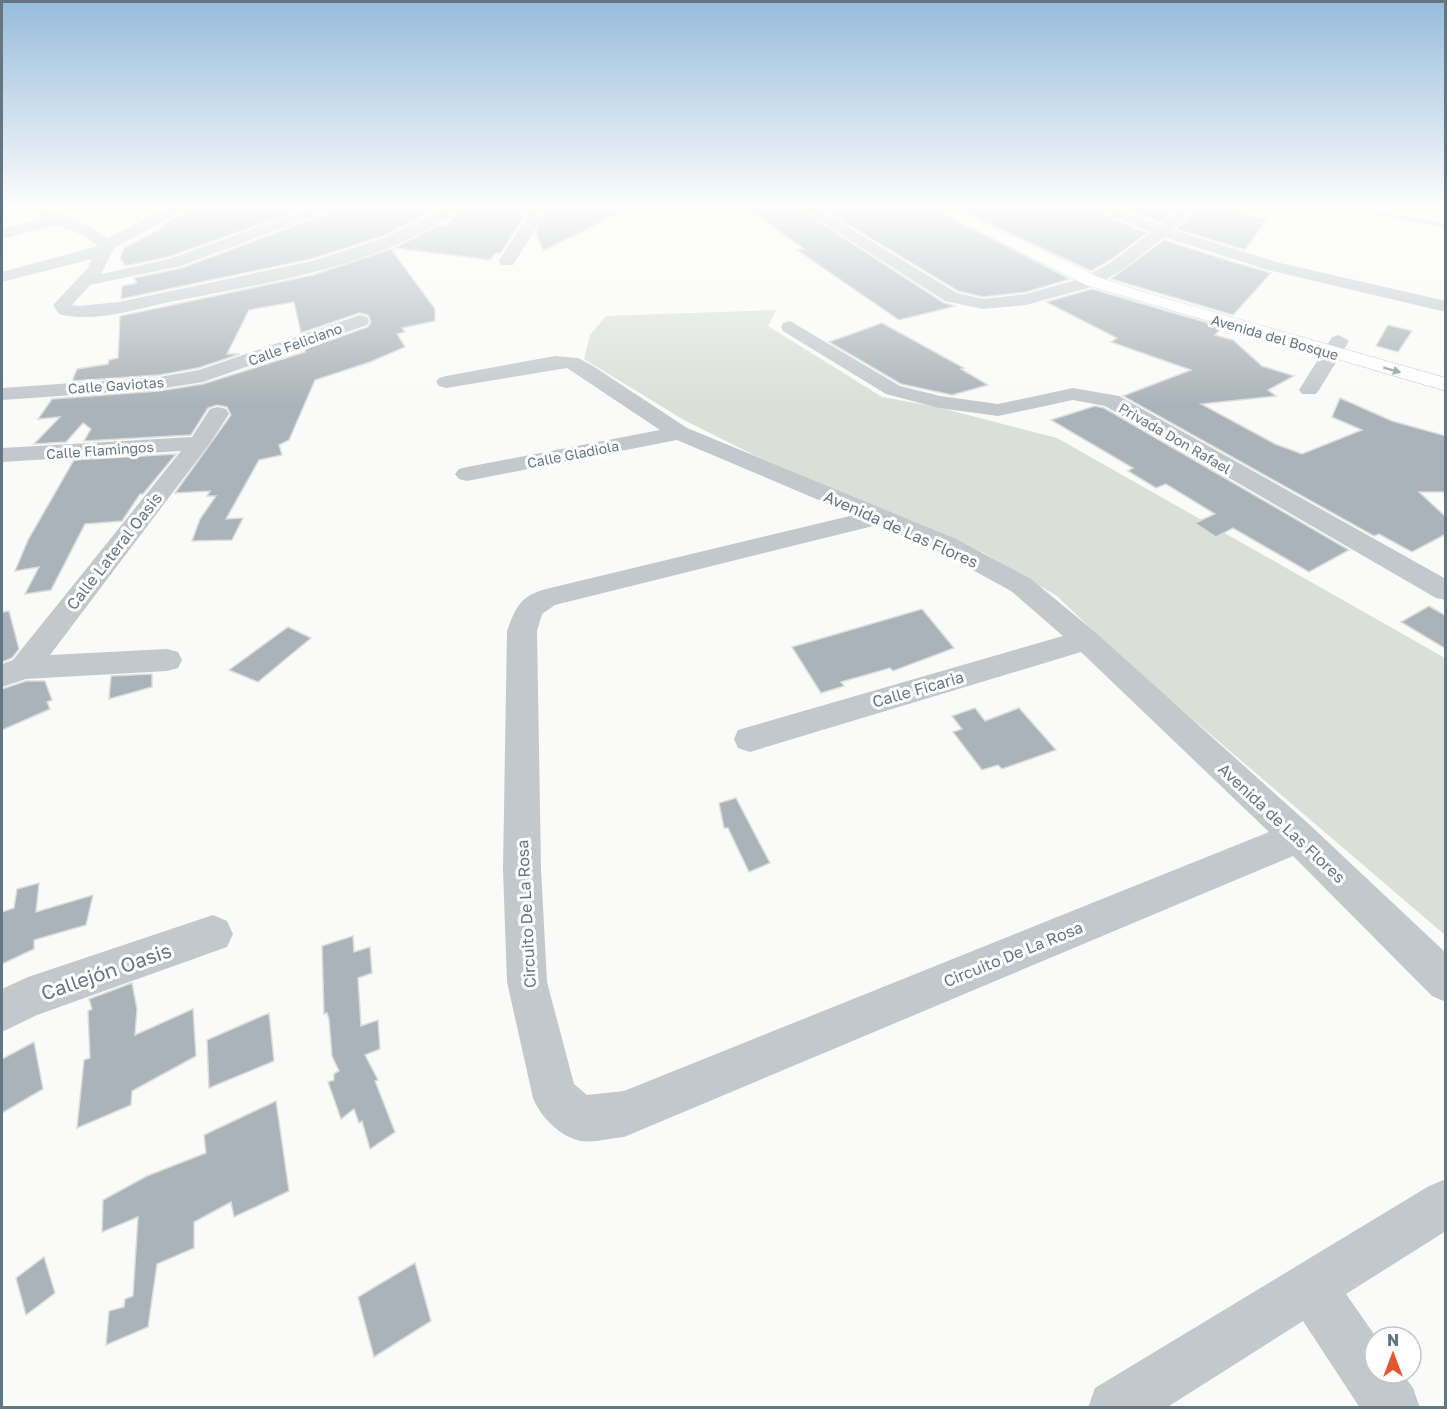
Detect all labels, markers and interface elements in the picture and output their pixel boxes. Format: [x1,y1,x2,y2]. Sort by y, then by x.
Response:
street label: Avenida del Bosque [1209,311,1341,363]
street label: Calle Feliciano [246,319,344,369]
one-way arrow [1383,366,1401,375]
street label: Calle Gaviotas [67,373,165,397]
street label: Privada Don Rafael [1116,399,1234,477]
street label: Calle Gladiola [526,437,620,471]
street label: Calle Flamingos [46,438,154,462]
street label: Avenida de Las Flores [821,486,981,572]
street label: Calle Lateral Oasis [62,488,166,614]
street label: Calle Ficaria [870,666,966,712]
street label: Avenida de Las Flores [1214,759,1350,887]
street label: Circuito De La Rosa [512,839,540,989]
street label: Circuito De La Rosa [940,917,1086,991]
street label: Callejón Oasis [38,937,174,1005]
north arrow [1363,1325,1423,1385]
text: N [1387,1330,1399,1350]

